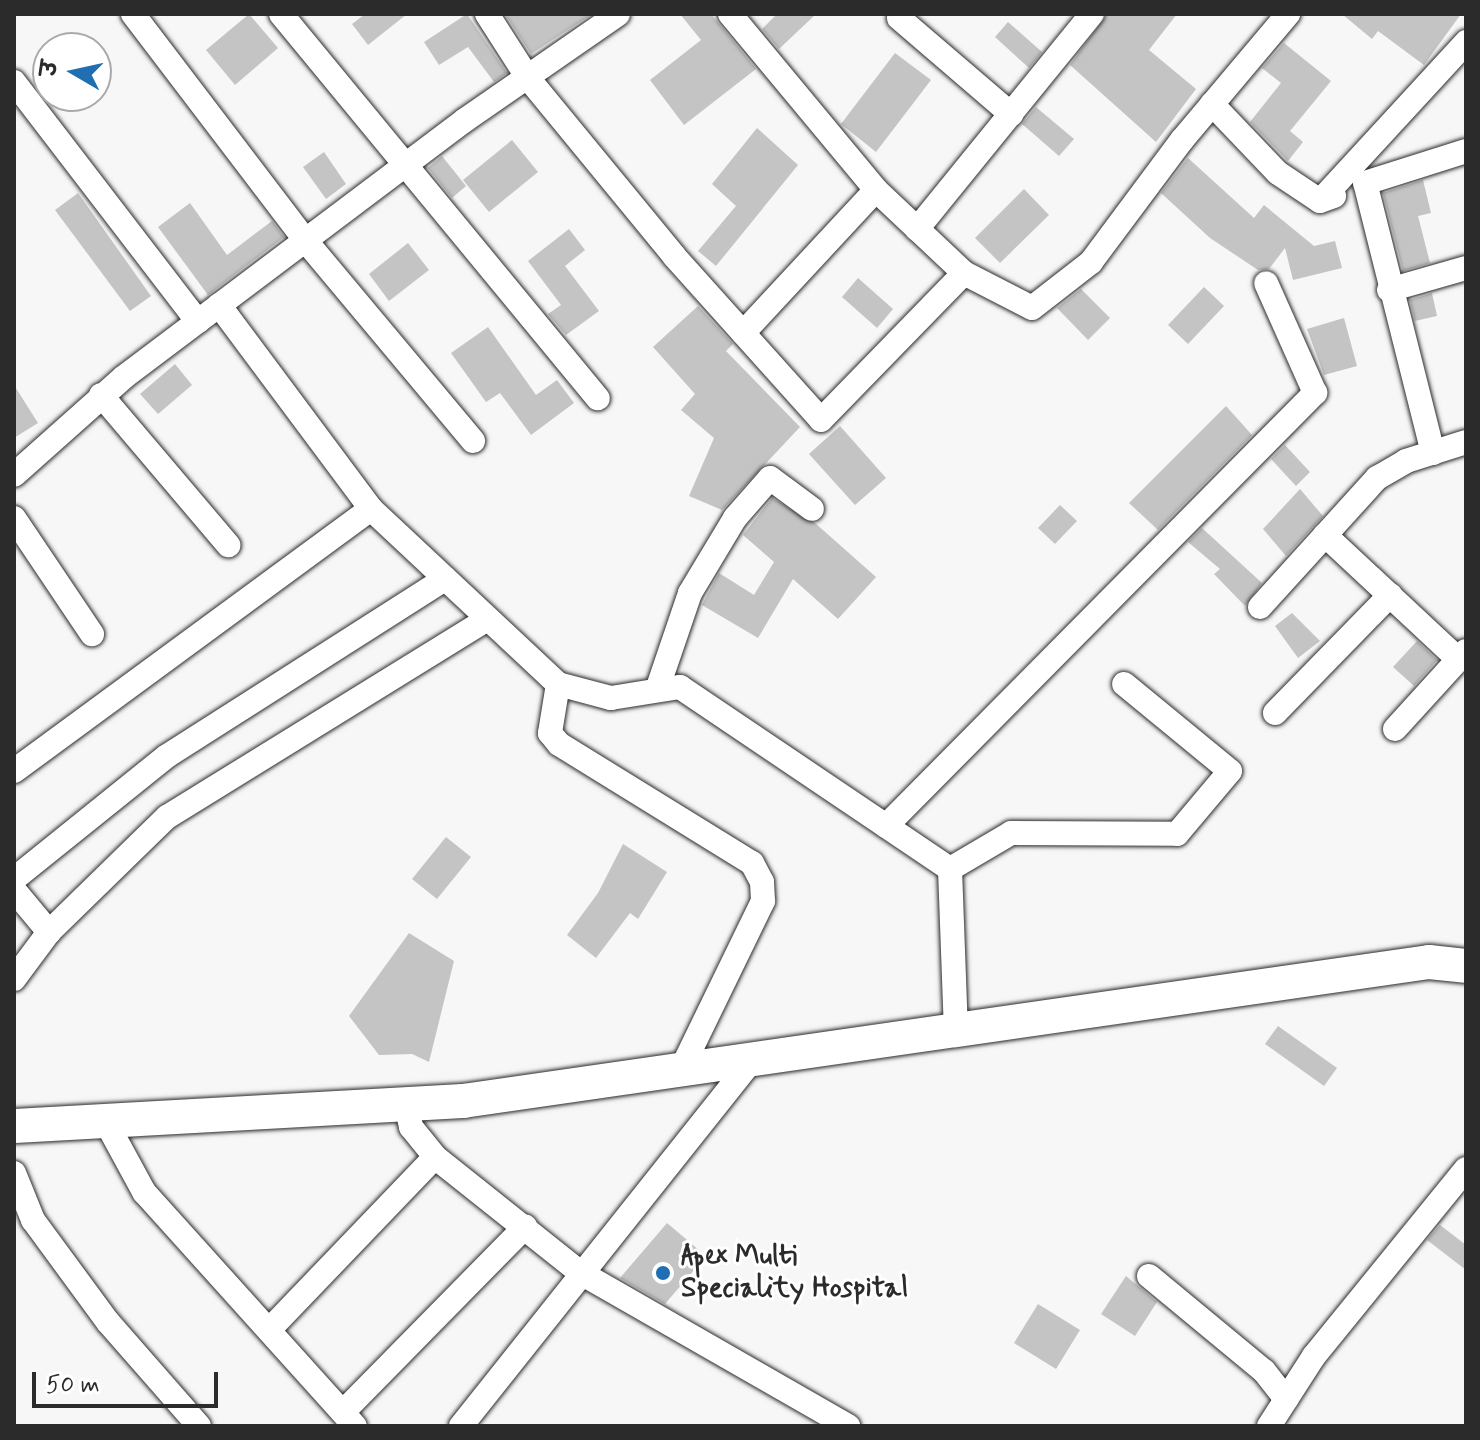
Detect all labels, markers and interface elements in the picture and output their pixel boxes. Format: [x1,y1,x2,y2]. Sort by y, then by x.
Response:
north arrow [32,32,112,112]
text: उ [35,59,65,78]
place label: Apex Multi Speciality Hospital [681,1240,911,1306]
marker: Apex Multi Speciality Hospital [652,1262,674,1284]
scale bar [36,1356,222,1406]
text: 50 m [46,1370,100,1401]

